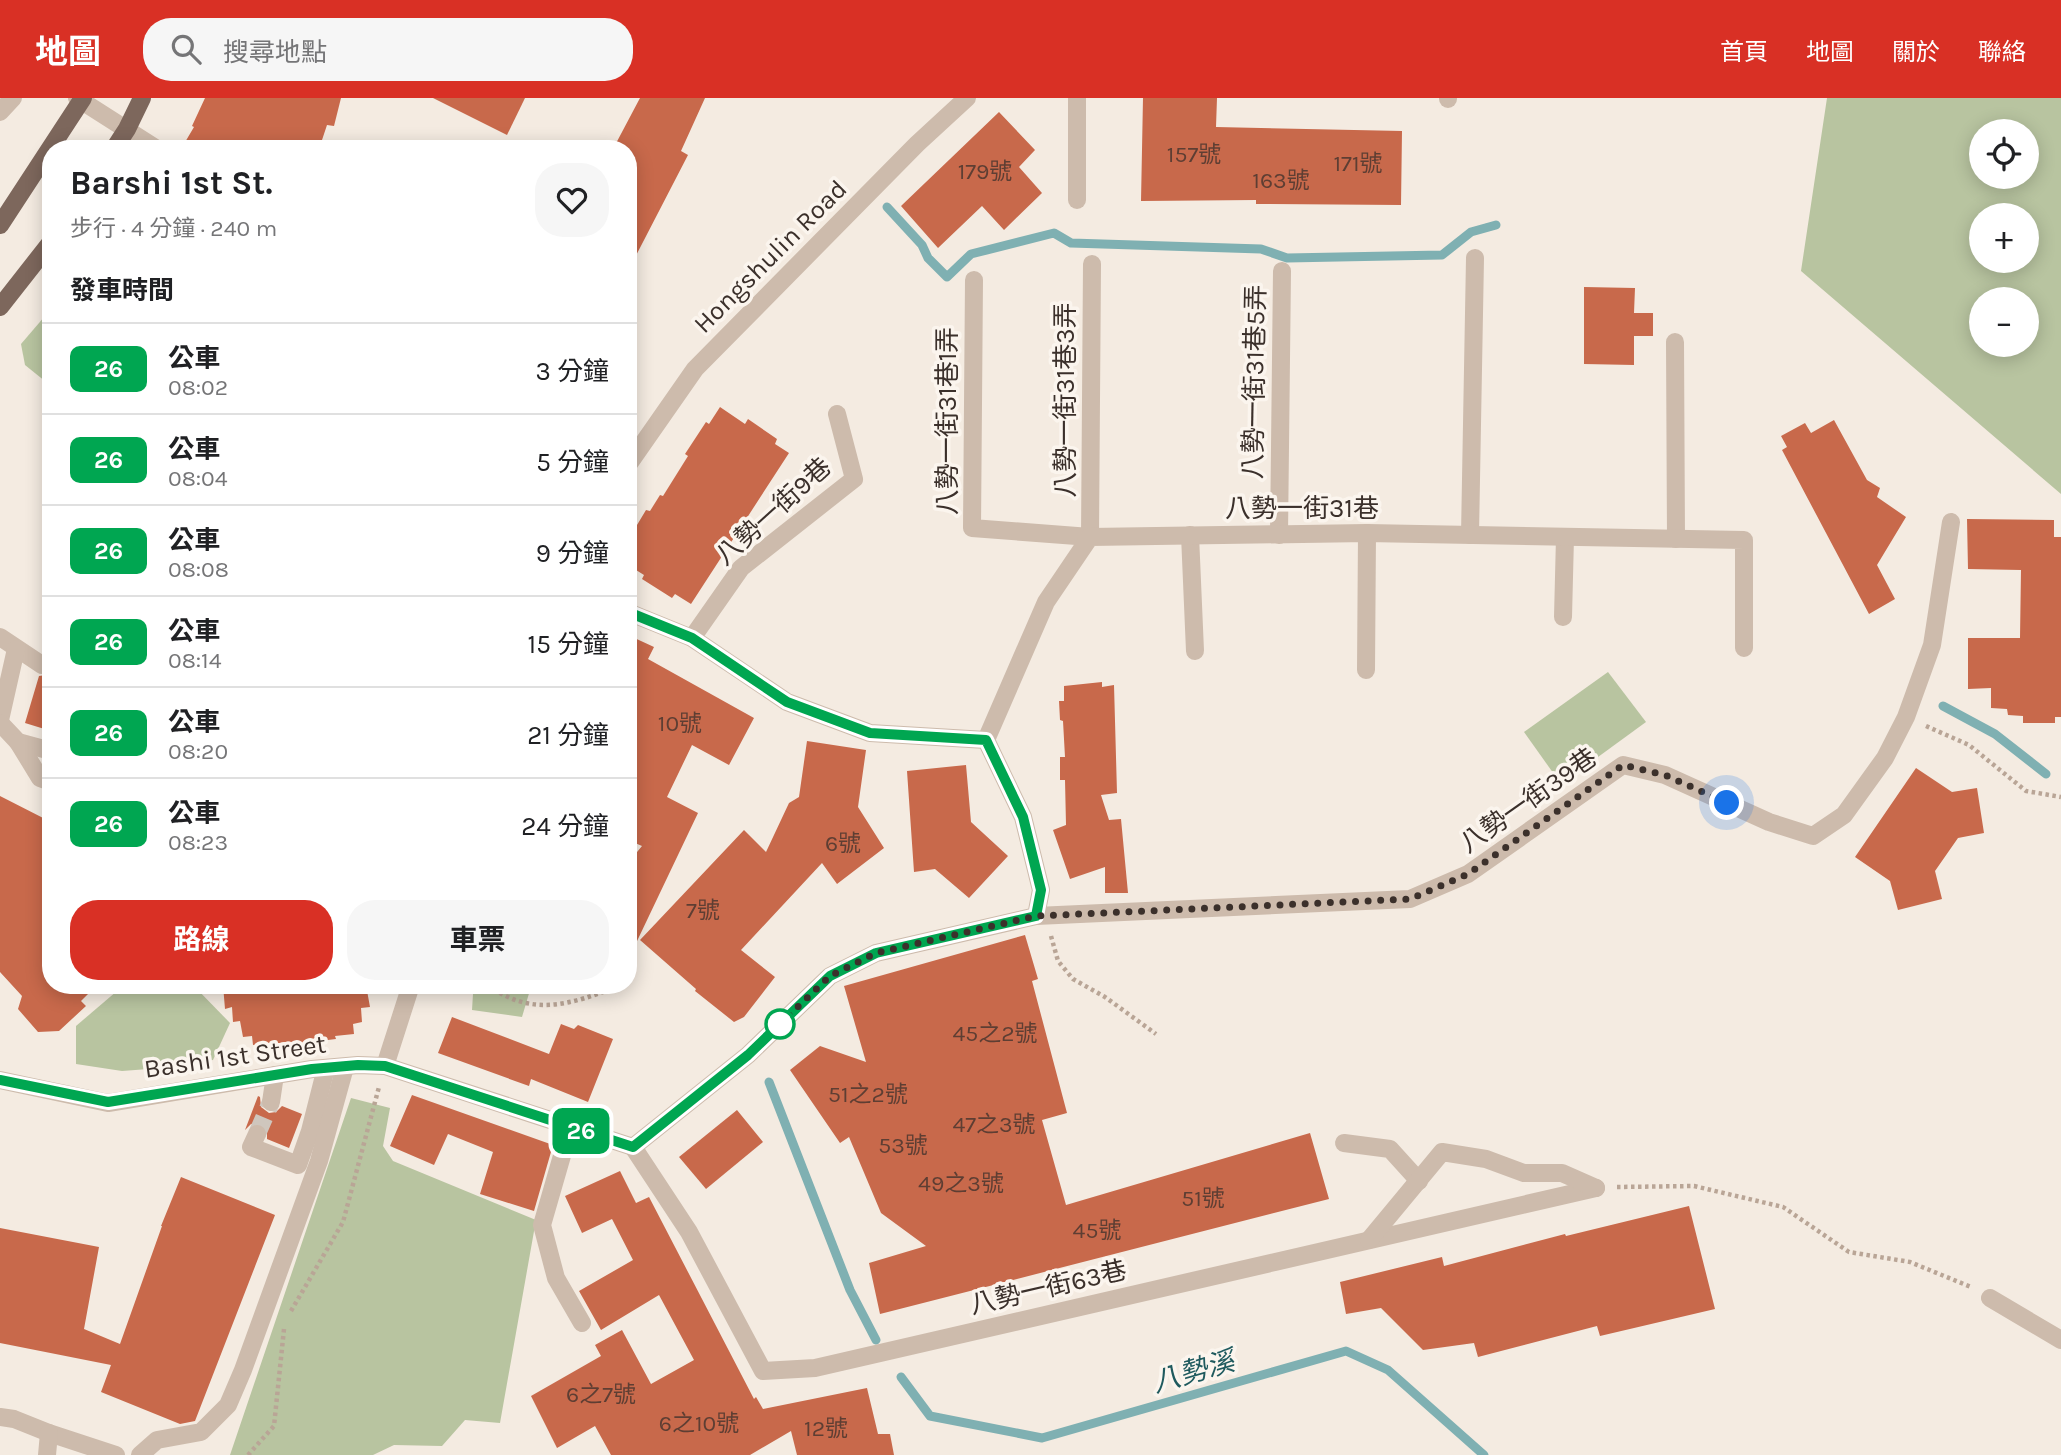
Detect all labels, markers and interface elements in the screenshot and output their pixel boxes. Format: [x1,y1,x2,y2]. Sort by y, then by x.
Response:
search box [143,18,633,81]
icon: search [167,30,205,68]
text: 地圖 [35,33,101,71]
text: 搜尋地點 [223,37,327,68]
text: 首頁 [1720,38,1768,66]
text: 地圖 [1806,38,1854,66]
text: 關於 [1892,38,1940,66]
text: 聯絡 [1978,38,2026,66]
map controls [1969,119,2039,357]
button: locate [1969,119,2039,189]
house number: 157號 [1167,141,1221,168]
house number: 171號 [1333,150,1383,177]
house number: 179號 [958,158,1012,185]
button: heart [535,163,609,237]
text: Barshi 1st St. [70,164,272,202]
house number: 163號 [1252,167,1310,194]
street label: Hongshulin Road [687,173,853,339]
button: + [1969,203,2039,273]
text: 步行 · 4 分鐘 · 240 m [70,215,277,242]
text: 發車時間 [70,275,174,306]
street label: 八勢一街31巷5弄 [1237,284,1272,480]
button: − [1969,287,2039,357]
street label: 八勢一街31巷3弄 [1050,302,1081,498]
street label: 八勢一街31巷1弄 [932,327,963,515]
text: 公車 [168,343,220,374]
text: 26 [94,355,123,383]
text: 3 分鐘 [535,356,609,387]
text: 08:02 [168,374,228,401]
text: 公車 [168,434,220,465]
text: 26 [94,446,123,474]
text: 5 分鐘 [536,447,609,478]
street label: 八勢一街9巷 [709,451,838,571]
text: 08:04 [168,465,228,492]
street label: 八勢一街31巷 [1225,493,1379,524]
text: 公車 [168,525,220,556]
text: 26 [94,537,123,565]
text: 9 分鐘 [536,538,609,569]
text: 08:08 [168,556,229,583]
text: 公車 [168,616,220,647]
text: 26 [94,628,123,656]
text: 15 分鐘 [528,629,609,660]
text: 08:14 [168,647,222,674]
text: 公車 [168,707,220,738]
house number: 10號 [658,710,702,737]
text: 26 [94,719,123,747]
text: 21 分鐘 [527,720,609,751]
text: 08:20 [168,738,228,765]
street label: 八勢一街39巷 [1454,742,1603,859]
your location [1709,785,1744,820]
text: 公車 [168,798,220,829]
text: 26 [94,810,123,838]
text: 24 分鐘 [521,811,609,842]
text: 08:23 [168,829,228,856]
house number: 6號 [825,830,861,857]
house number: 7號 [686,897,720,924]
button: 路線 [70,900,333,980]
button: 車票 [347,900,609,980]
unlabelled marker [765,1009,795,1039]
house number: 45之2號 [952,1020,1038,1047]
street label: Bashi 1st Street [142,1028,328,1085]
house number: 51之2號 [828,1081,908,1108]
line badge: 26 [550,1108,612,1154]
house number: 47之3號 [952,1111,1036,1138]
text: 26 [566,1117,596,1145]
house number: 53號 [878,1132,928,1159]
house number: 49之3號 [918,1170,1004,1197]
house number: 51號 [1181,1185,1225,1212]
house number: 45號 [1073,1217,1121,1244]
street label: 八勢一街63巷 [967,1254,1130,1321]
water label: 八勢溪 [1148,1343,1242,1399]
house number: 6之7號 [566,1381,636,1408]
house number: 6之10號 [659,1410,739,1437]
house number: 12號 [804,1415,848,1442]

